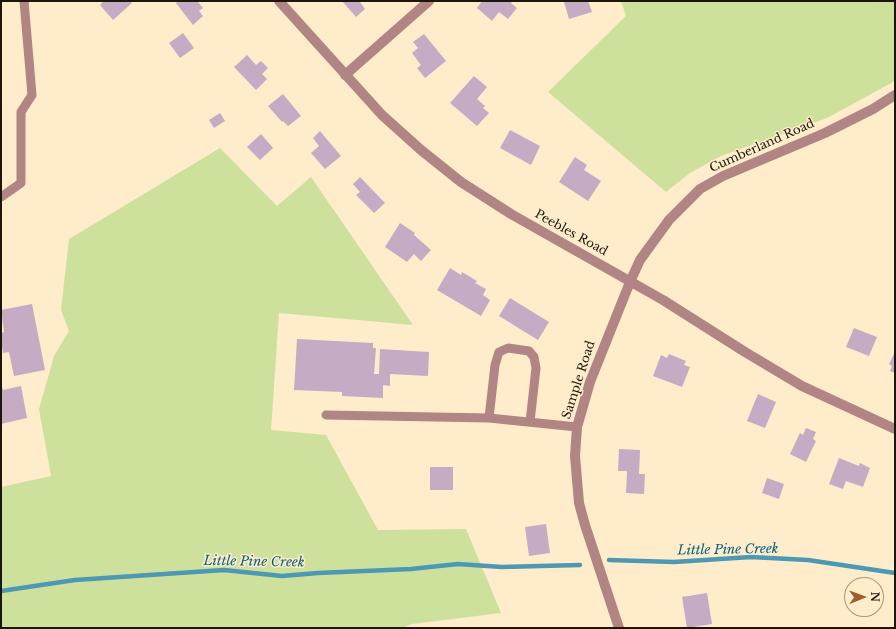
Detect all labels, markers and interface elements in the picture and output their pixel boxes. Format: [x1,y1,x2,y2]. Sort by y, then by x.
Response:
street label: Cumberland Road [707,116,817,176]
street label: Peebles Road [532,207,610,259]
street label: Sample Road [560,339,598,421]
water label: Little Pine Creek [677,541,779,559]
water label: Little Pine Creek [203,553,305,571]
north arrow [844,577,884,617]
text: N [868,592,882,602]

